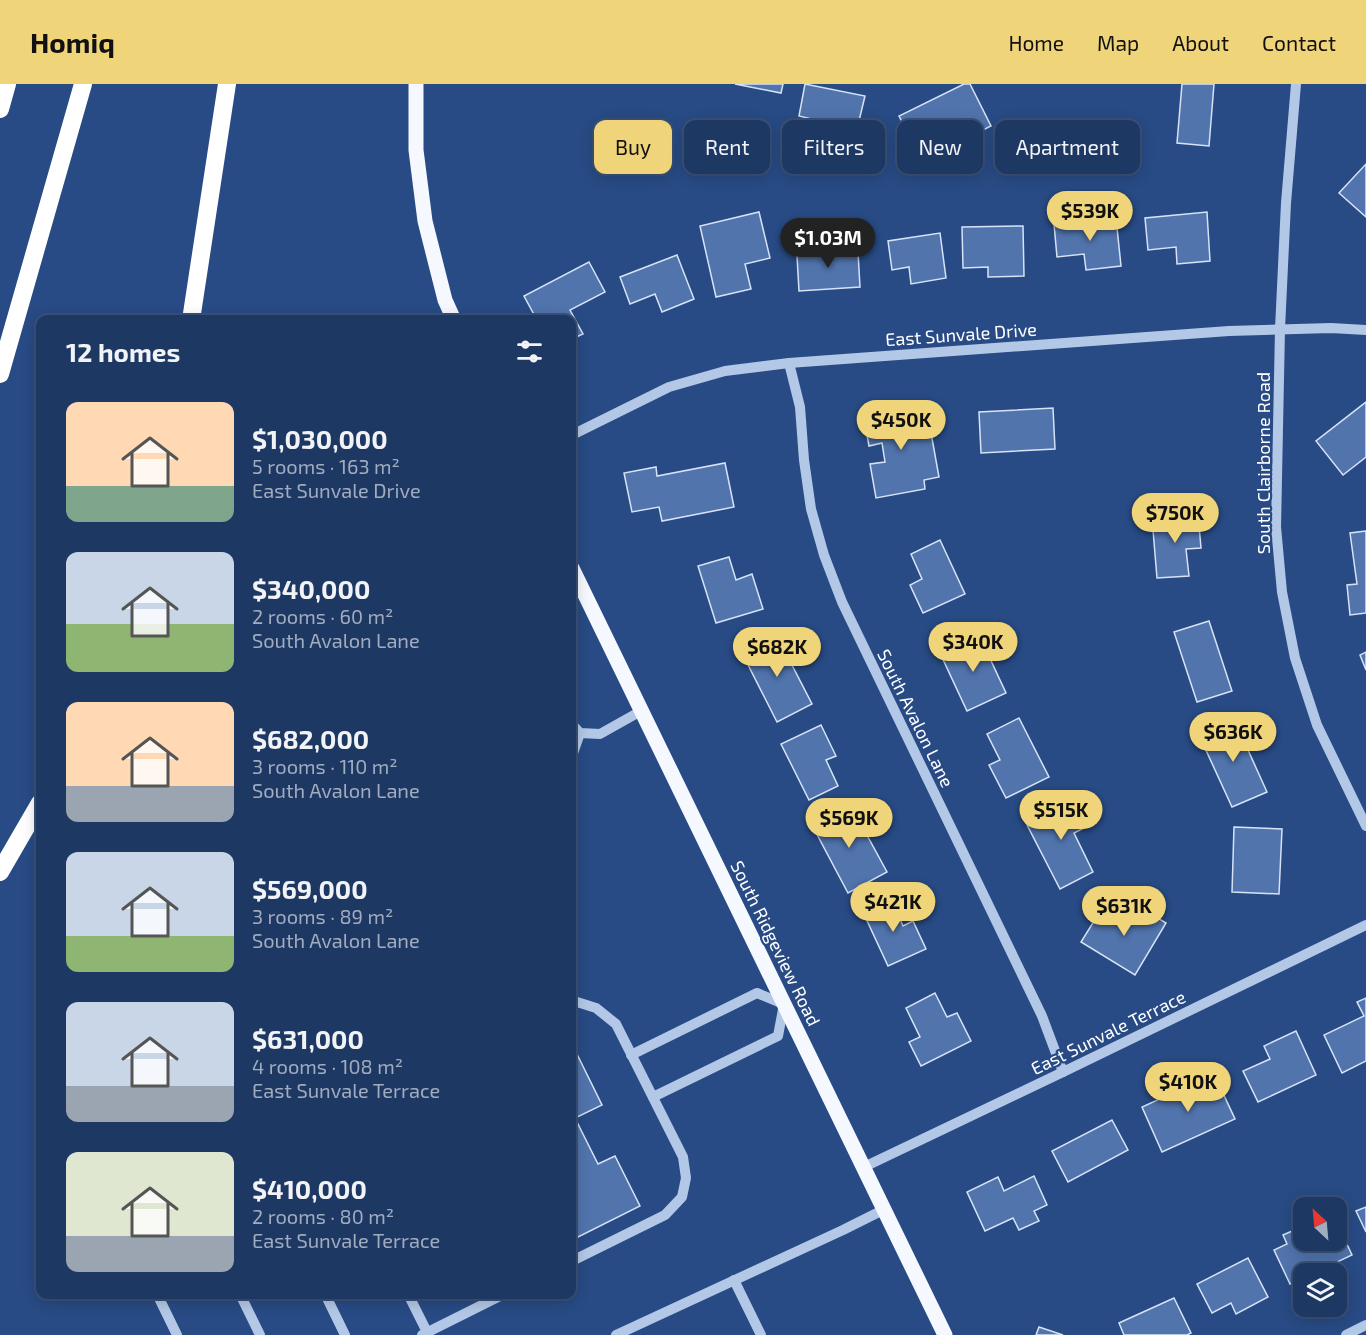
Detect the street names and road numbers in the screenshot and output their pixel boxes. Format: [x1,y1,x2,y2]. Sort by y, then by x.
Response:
street label: East Sunvale Drive [884,318,1038,350]
street label: South Clairborne Road [1252,372,1274,554]
street label: South Avalon Lane [873,645,959,791]
street label: South Ridgeview Road [726,857,826,1029]
street label: East Sunvale Terrace [1027,985,1189,1079]

